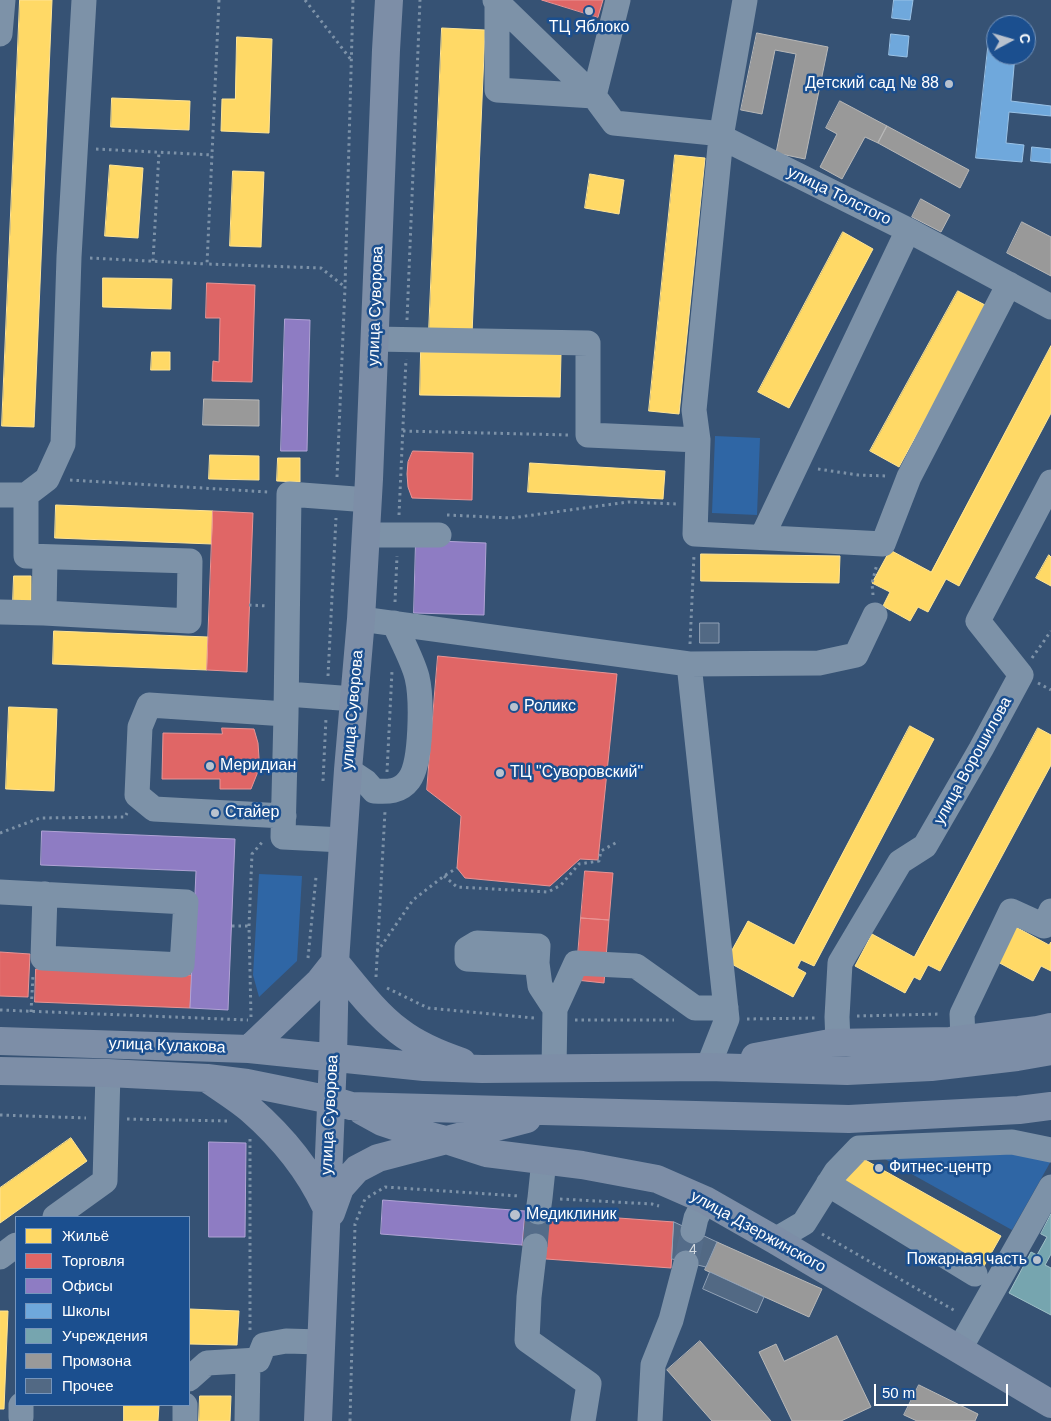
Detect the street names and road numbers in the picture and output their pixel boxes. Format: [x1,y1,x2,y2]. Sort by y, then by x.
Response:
street label: улица Толстого [784,163,894,229]
street label: улица Суворова [364,246,388,366]
street label: улица Суворова [338,649,368,771]
street label: улица Ворошилова [930,694,1016,828]
street label: улица Кулакова [108,1034,226,1058]
street label: улица Суворова [317,1054,343,1176]
street label: улица Дзержинского [687,1187,829,1277]

